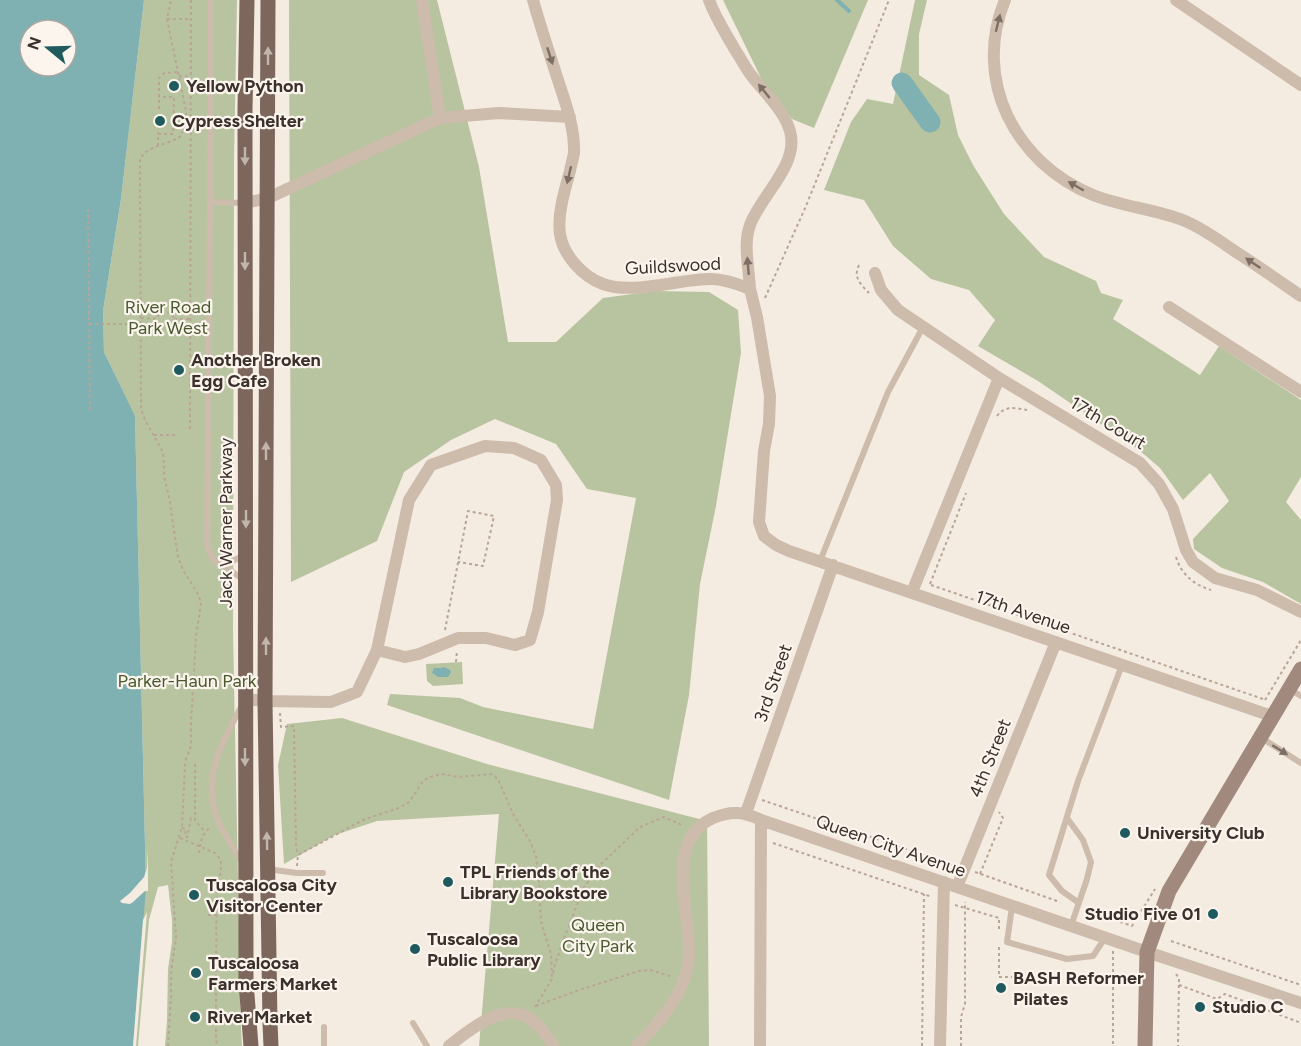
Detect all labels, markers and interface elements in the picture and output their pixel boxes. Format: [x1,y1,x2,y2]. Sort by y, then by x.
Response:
one-way arrow [993,13,1003,32]
north arrow [18,18,78,78]
text: N [23,34,45,52]
one-way arrow [263,46,273,65]
one-way arrow [546,47,555,65]
place label: Yellow Python [186,75,304,97]
marker: Yellow Python [167,79,181,93]
one-way arrow [757,83,770,99]
place label: Cypress Shelter [172,110,304,132]
marker: Cypress Shelter [153,114,167,128]
one-way arrow [240,147,250,166]
one-way arrow [563,166,573,184]
one-way arrow [1067,181,1084,191]
one-way arrow [240,252,250,271]
street label: Guildswood [624,252,722,280]
one-way arrow [743,257,753,276]
one-way arrow [1245,257,1261,269]
park label: River Road Park West [125,296,211,339]
place label: Another Broken Egg Cafe [191,349,321,392]
marker: Another Broken Egg Cafe [172,363,186,377]
street label: 17th Court [1066,392,1150,454]
street label: Jack Warner Parkway [215,437,237,608]
one-way arrow [261,441,271,460]
one-way arrow [241,510,251,529]
street label: 17th Avenue [972,585,1074,639]
one-way arrow [261,636,271,655]
street label: 3rd Street [749,641,797,725]
park label: Parker-Haun Park [118,670,257,692]
street label: 4th Street [964,715,1016,801]
one-way arrow [1272,744,1289,755]
one-way arrow [240,748,250,767]
street label: Queen City Avenue [813,810,969,882]
place label: University Club [1137,822,1265,844]
marker: University Club [1118,826,1132,840]
one-way arrow [262,831,272,850]
place label: TPL Friends of the Library Bookstore [460,861,610,904]
place label: Tuscaloosa City Visitor Center [206,874,337,917]
marker: TPL Friends of the Library Bookstore [441,875,455,889]
marker: Tuscaloosa City Visitor Center [187,888,201,902]
place label: Studio Five 01 [1085,903,1201,925]
marker: Studio Five 01 [1206,907,1220,921]
park label: Queen City Park [562,914,634,957]
place label: Tuscaloosa Public Library [427,928,541,971]
marker: Tuscaloosa Public Library [408,942,422,956]
place label: Tuscaloosa Farmers Market [208,952,338,995]
marker: Tuscaloosa Farmers Market [189,966,203,980]
place label: BASH Reformer Pilates [1013,967,1144,1010]
marker: BASH Reformer Pilates [994,981,1008,995]
place label: Studio C [1212,996,1284,1018]
marker: Studio C [1193,1000,1207,1014]
place label: River Market [207,1006,312,1028]
marker: River Market [188,1010,202,1024]

